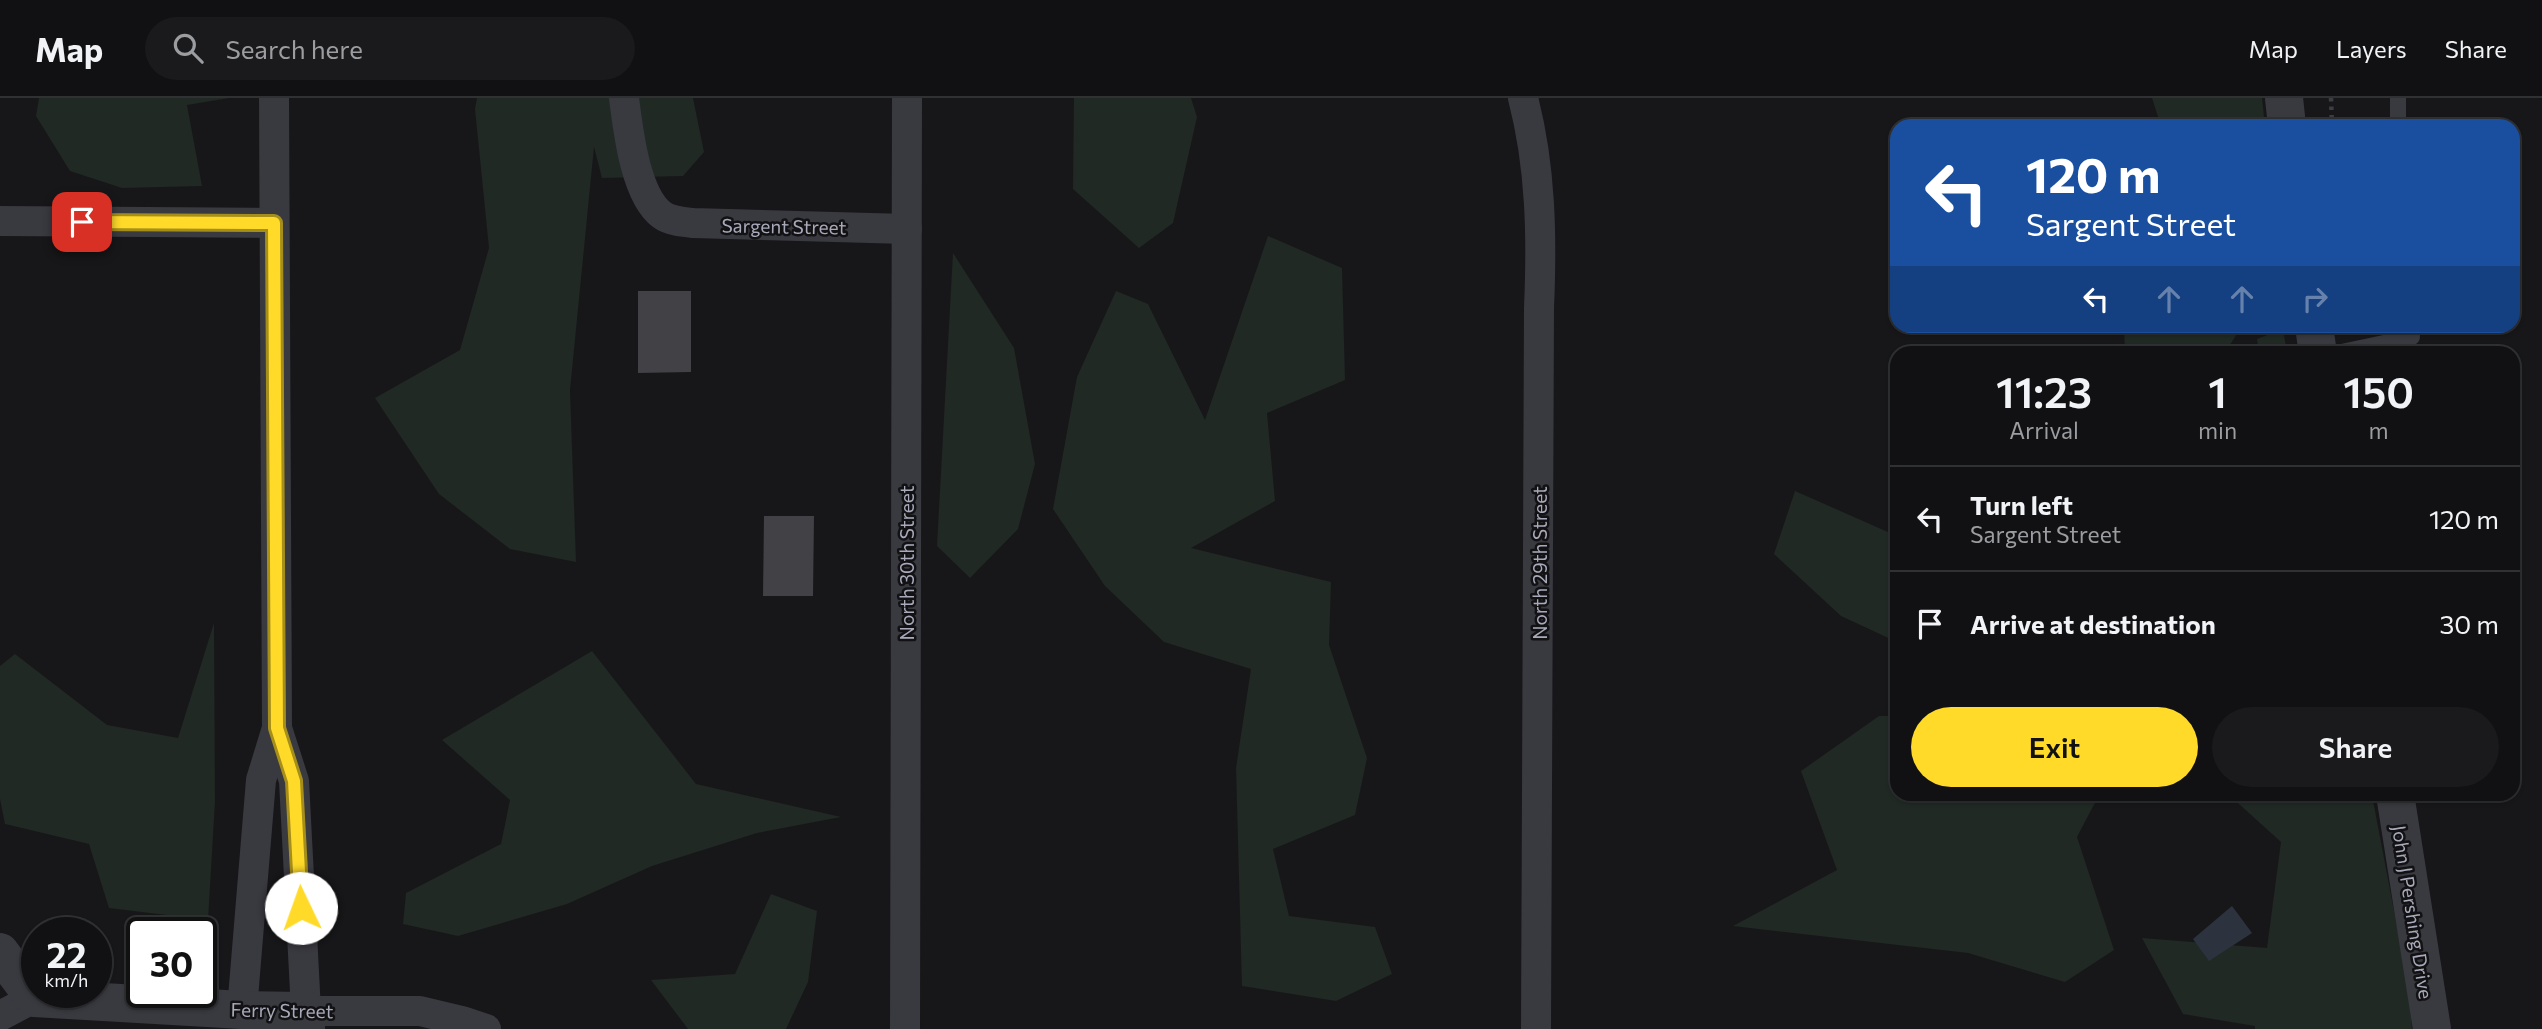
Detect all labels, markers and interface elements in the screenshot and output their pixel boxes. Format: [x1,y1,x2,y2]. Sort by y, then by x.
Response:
search box [145,17,635,80]
text: Map [35,28,103,69]
icon: search [169,29,207,67]
text: Search here [225,33,363,64]
text: Map [2249,34,2298,63]
text: Layers [2336,34,2407,63]
text: Share [2445,34,2507,63]
text: 120 m [2026,143,2160,203]
icon: left [1911,147,2002,238]
pin [52,192,112,252]
icon: arrive [63,203,101,241]
text: Sargent Street [2026,203,2236,243]
street label: Sargent Street [721,213,847,239]
icon: left [2077,280,2115,318]
icon: ahead [2150,280,2188,318]
icon: ahead [2223,280,2261,318]
icon: right [2296,280,2334,318]
text: 11:23 [1996,365,2092,417]
text: 1 [2208,365,2227,417]
text: 150 [2343,365,2414,417]
text: Arrival [2009,416,2079,444]
text: min [2198,416,2237,444]
text: m [2369,416,2389,444]
street label: North 30th Street [895,485,918,640]
street label: North 29th Street [1528,486,1551,640]
text: Turn left [1970,489,2073,520]
icon: left [1911,500,1949,538]
text: 120 m [2429,503,2499,534]
text: Sargent Street [1970,520,2121,548]
icon: arrive [1911,605,1949,643]
text: Arrive at destination [1970,608,2216,639]
text: 30 m [2440,608,2499,639]
button: Exit [1911,707,2198,787]
button: Share [2212,707,2499,787]
street label: John J Pershing Drive [2388,824,2438,1000]
position arrow [264,871,338,945]
speed limit sign: 30 [126,917,217,1008]
text: 22 [47,932,86,975]
text: km/h [45,969,88,991]
street label: Ferry Street [230,998,334,1022]

